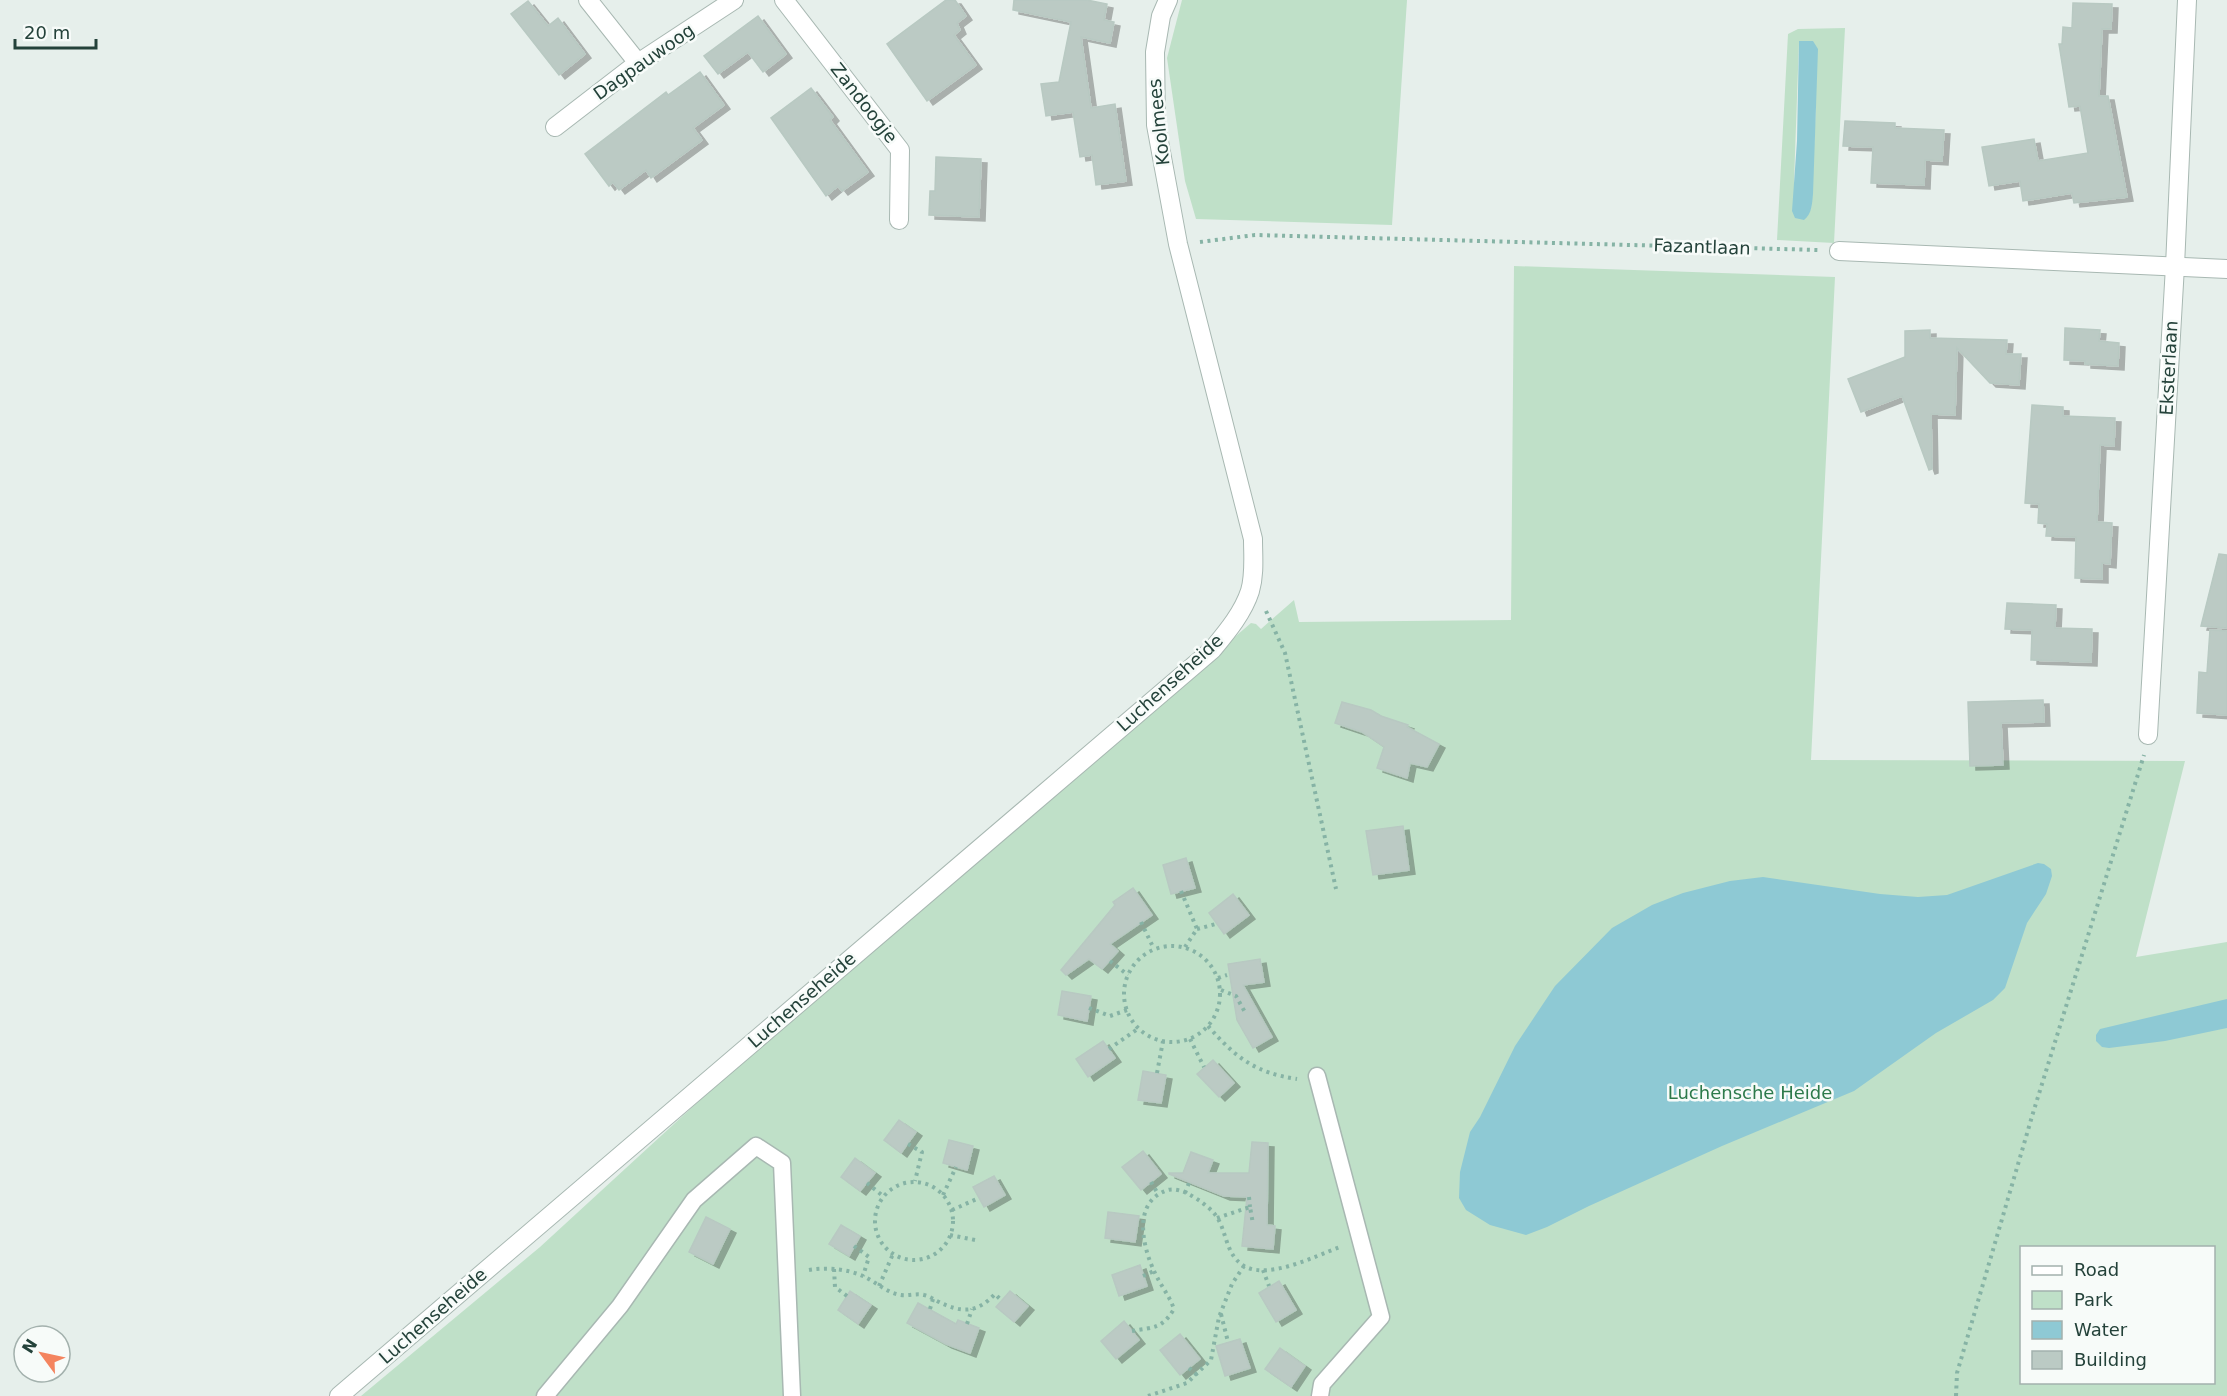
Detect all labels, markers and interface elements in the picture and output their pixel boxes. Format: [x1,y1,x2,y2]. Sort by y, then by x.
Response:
scale bar [15,12,96,50]
street label: Dagpauwoog [589,19,698,104]
text: 20 m [24,22,70,43]
street label: Zandoogje [827,59,902,147]
street label: Koolmees [1144,78,1173,166]
street label: Fazantlaan [1653,234,1751,259]
street label: Eksterlaan [2156,320,2181,416]
street label: Luchenseheide [1112,630,1227,736]
street label: Luchenseheide [744,947,860,1052]
park label: Luchensche Heide [1668,1082,1832,1103]
legend [2020,1246,2215,1384]
text: Road [2074,1259,2119,1280]
street label: Luchenseheide [375,1263,491,1368]
text: Park [2074,1289,2113,1310]
text: Water [2074,1319,2128,1340]
north arrow [12,1324,72,1384]
text: N [18,1335,41,1357]
text: Building [2074,1349,2147,1370]

